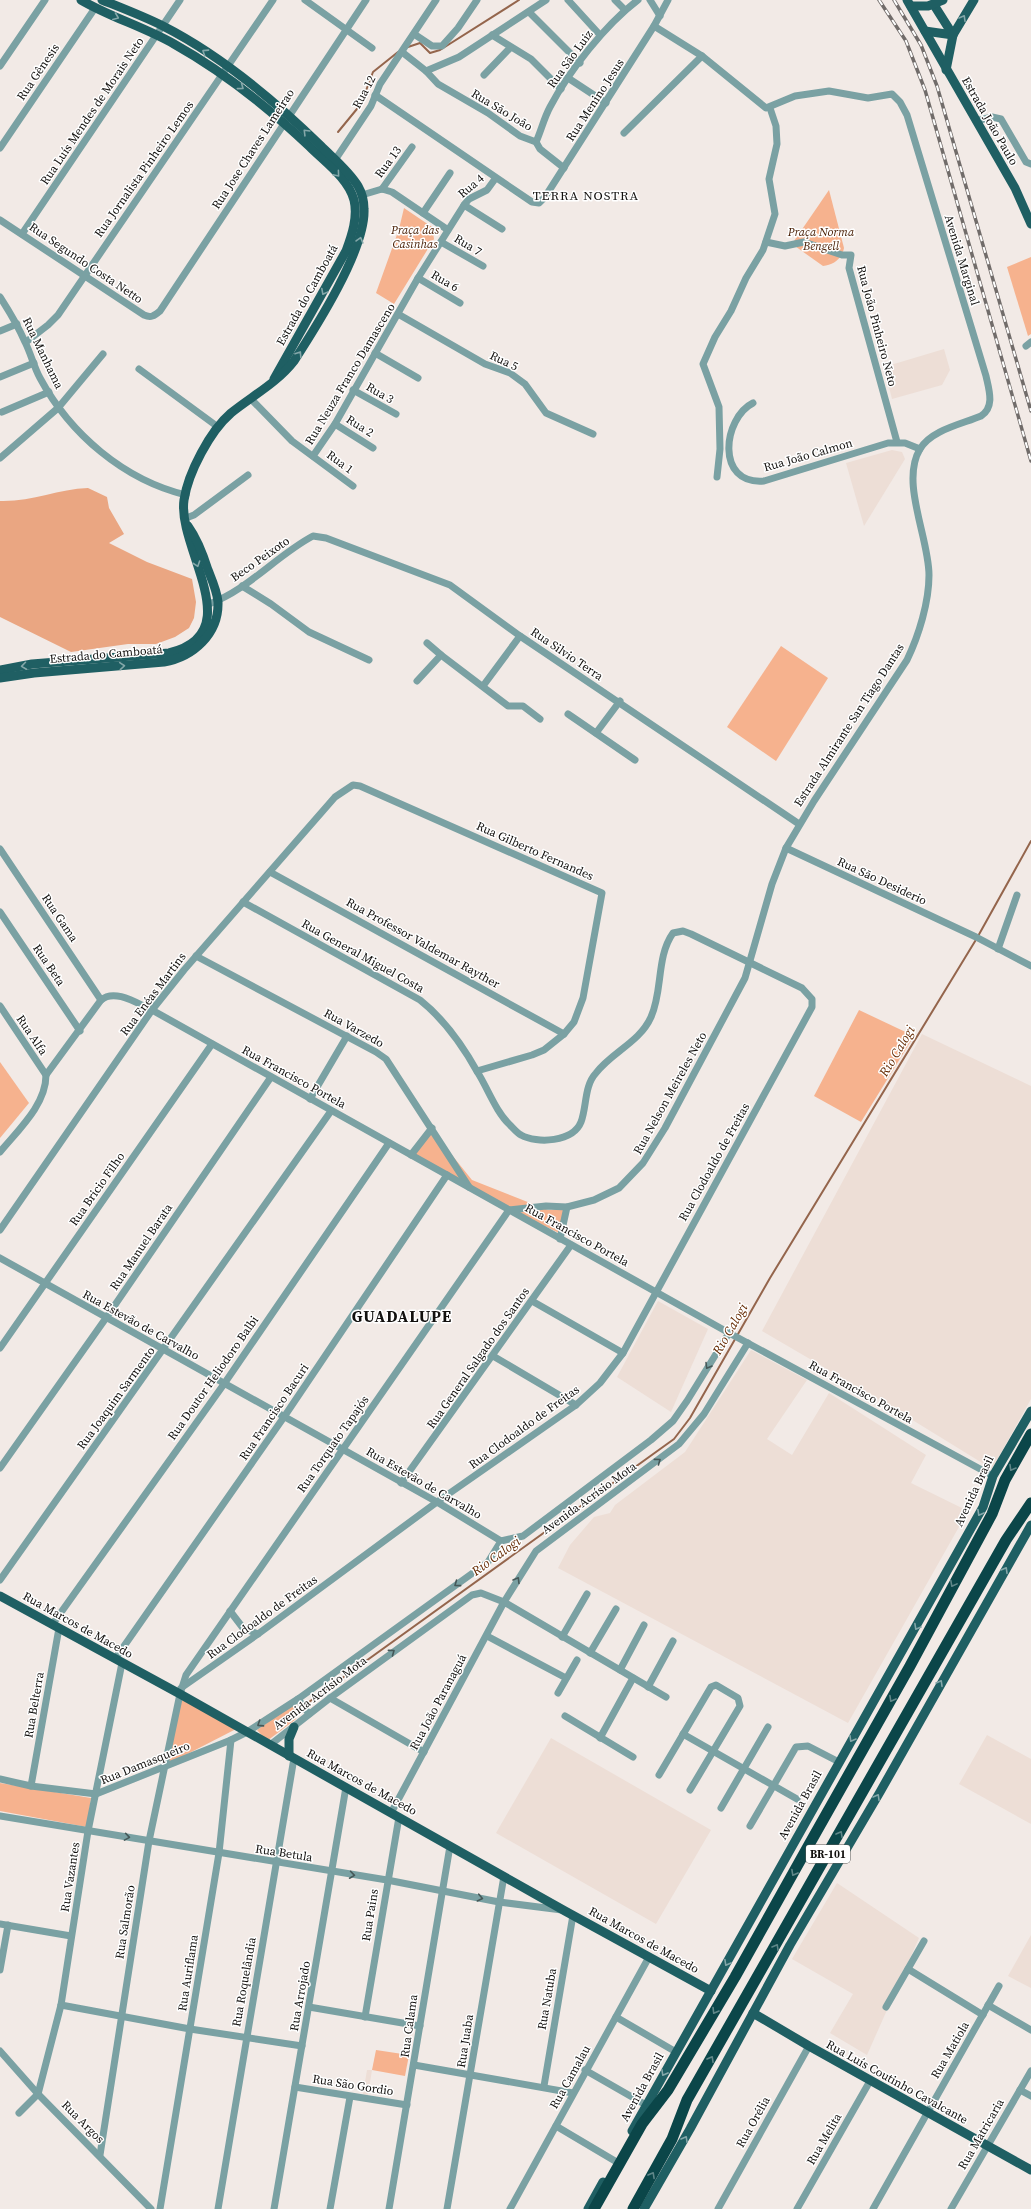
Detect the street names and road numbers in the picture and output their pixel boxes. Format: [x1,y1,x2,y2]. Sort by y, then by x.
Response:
street label: Rua São Luiz [544,26,597,91]
street label: Rua Luís Mendes de Morais Neto [37,34,148,188]
street label: Rua Gênesis [13,40,63,104]
street label: Rua Menino Jesus [562,56,628,144]
street label: Rua 12 [349,73,379,111]
street label: Estrada João Paulo [958,74,1022,169]
street label: Rua Jose Chaves Lameirao [208,85,298,212]
street label: Rua Sāo Joāo [468,85,536,135]
street label: Rua Jornalista Pinheiro Lemos [91,98,197,240]
street label: Rua 13 [371,143,405,181]
street label: Rua 4 [455,170,487,202]
street label: Avenida Marginal [941,213,984,308]
street label: Rua Segundo Costa Netto [26,219,146,307]
street label: Rua 7 [451,231,485,259]
street label: Estrada do Camboatá [273,241,342,348]
street label: Rua João Pinheiro Neto [853,264,901,389]
street label: Rua 6 [428,267,462,295]
street label: Rua Neuza Franco Damasceno [301,300,399,448]
street label: Rua Manhama [19,315,68,392]
street label: Rua 5 [487,347,521,375]
street label: Rua 3 [363,379,397,407]
street label: Rua 2 [343,411,377,441]
street label: Rua João Calmon [762,435,854,475]
street label: Rua 1 [323,447,357,477]
street label: Beco Peixoto [227,533,293,585]
street label: Rua Silvio Terra [528,624,607,685]
street label: Estrada Almirante San Tiago Dantas [790,640,908,810]
street label: Estrada do Camboatá [49,641,164,667]
street label: Rua Gilberto Fernandes [474,818,596,884]
street label: Rua Sāo Desiderio [835,853,930,909]
street label: Rua Gama [38,891,82,946]
street label: Rua Professor Valdemar Rayther [343,894,503,992]
street label: Rua General Miguel Costa [299,916,428,997]
street label: Rua Beta [29,941,69,990]
street label: Rua Enéas Martins [116,949,190,1039]
street label: Rua Varzedo [321,1005,387,1051]
street label: Rua Alfa [13,1012,52,1059]
street label: Rua Nelson Meireles Neto [630,1028,711,1157]
street label: Rua Francisco Portela [239,1042,350,1113]
street label: Rua Clodoaldo de Freitas [675,1100,753,1224]
street label: Rua Bricio Filho [66,1149,129,1229]
street label: Rua Manuel Barata [106,1200,176,1293]
street label: Rua Francisco Portela [522,1200,633,1271]
street label: Rua General Salgado dos Santos [423,1284,533,1432]
street label: Rua Estevão de Carvalho [80,1286,203,1364]
street label: Rua Doutor Heliodoro Balbi [164,1312,262,1443]
street label: Rua Joaquim Sarmento [73,1343,159,1453]
street label: Rua Francisco Portela [806,1357,917,1428]
street label: Rua Francisco Bacuri [236,1360,313,1464]
street label: Rua Clodoaldo de Freitas [466,1381,582,1473]
street label: Rua Torquato Tapajós [293,1392,373,1496]
street label: Rua Estevão de Carvalho [363,1443,485,1523]
street label: Avenida Brasil [951,1453,998,1529]
street label: Avenida Acrísio Mota [539,1458,640,1538]
street label: Rua Clodoaldo de Freitas [204,1571,320,1663]
street label: Rua Marcos de Macedo [20,1588,136,1662]
street label: Rua João Paranaguá [406,1650,471,1753]
street label: Avenida Acrísio Mota [270,1652,371,1733]
street label: Rua Belterra [20,1670,48,1739]
street label: Rua Damasqueiro [98,1738,192,1788]
street label: Rua Marcos de Macedo [304,1745,420,1819]
street label: Avenida Brasil [774,1767,826,1842]
street label: Rua Vazantes [57,1841,83,1913]
street label: Rua Betula [254,1841,315,1866]
road number: BR-101 [806,1845,850,1863]
street label: Rua Salmorão [111,1884,139,1960]
street label: Rua Pains [358,1888,382,1942]
street label: Rua Marcos de Macedo [586,1903,702,1977]
street label: Rua Auriflama [174,1933,202,2012]
street label: Rua Roquelândia [228,1935,260,2028]
street label: Rua Arrojado [286,1959,314,2032]
street label: Rua Natuba [534,1966,560,2031]
street label: Rua Calama [397,1992,421,2059]
street label: Rua Juaba [453,2012,477,2069]
street label: Rua Matiola [927,2018,973,2082]
street label: Rua Luís Coutinho Cavalcante [823,2036,971,2128]
street label: Rua Camalau [546,2042,594,2112]
street label: Avenida Brasil [616,2049,668,2124]
street label: Rua São Gordio [311,2071,395,2099]
street label: Rua Orélia [732,2093,774,2150]
street label: Rua Matricaria [954,2095,1008,2172]
street label: Rua Argos [58,2097,108,2147]
street label: Rua Melita [803,2109,846,2168]

